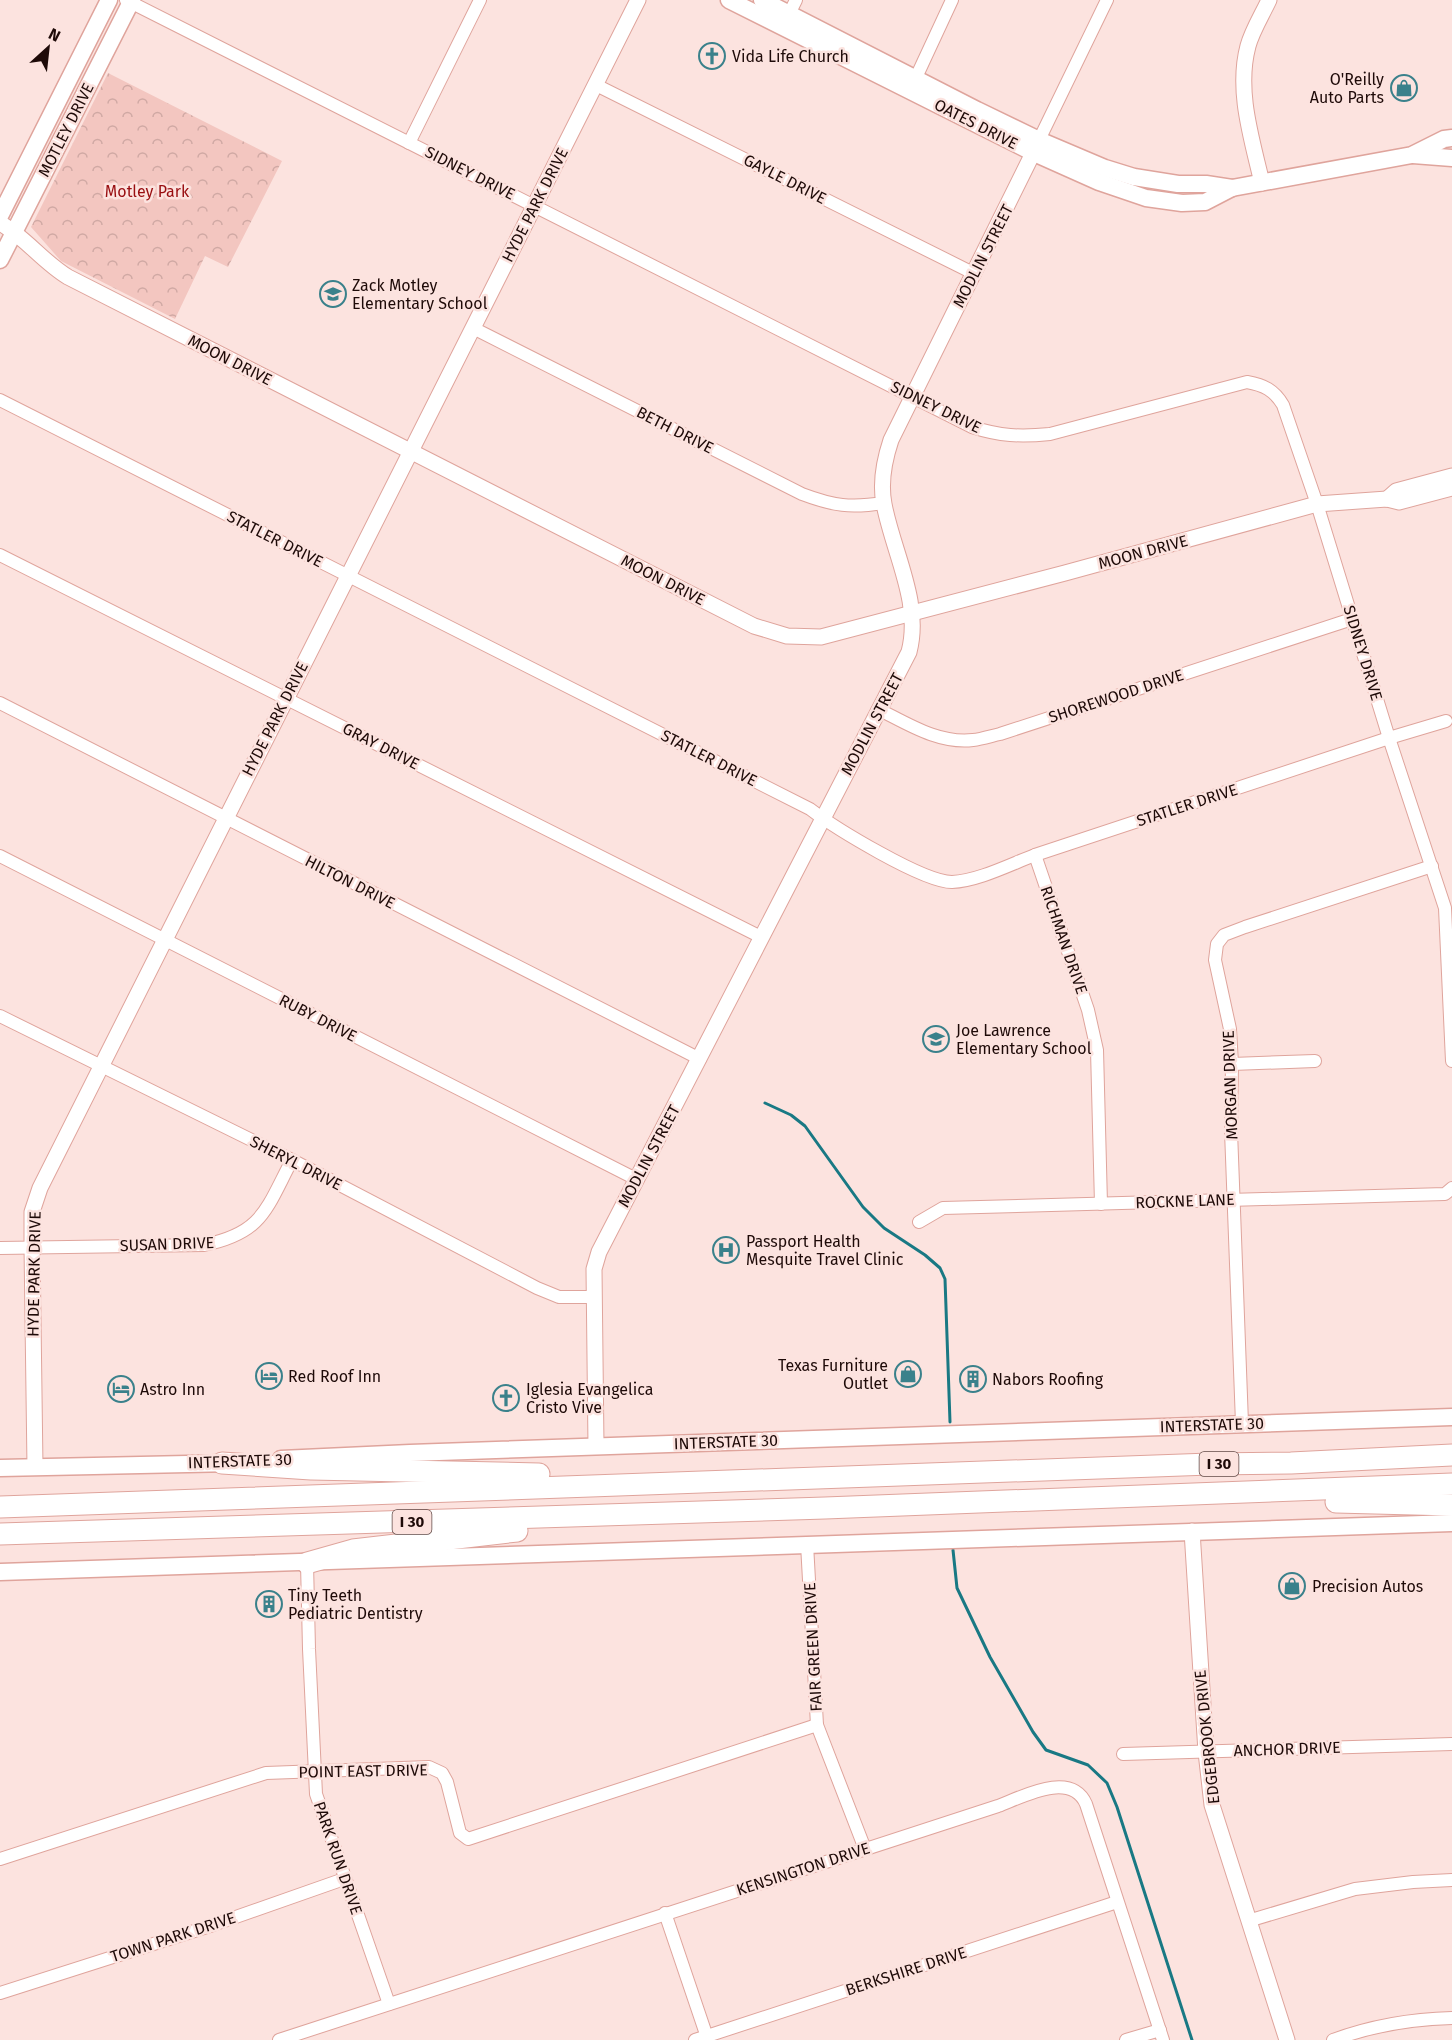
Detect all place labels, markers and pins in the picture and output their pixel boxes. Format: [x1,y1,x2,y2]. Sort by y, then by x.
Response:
church icon: Vida Life Church [697,41,727,71]
place label: Vida Life Church [732,47,849,66]
place label: O'Reilly Auto Parts [1310,70,1384,107]
shop icon: O'Reilly Auto Parts [1389,73,1419,103]
place label: Zack Motley Elementary School [352,276,488,313]
school or university icon: Zack Motley Elementary School [318,279,348,309]
place label: Joe Lawrence Elementary School [956,1021,1092,1058]
school or university icon: Joe Lawrence Elementary School [921,1024,951,1054]
place label: Passport Health Mesquite Travel Clinic [746,1232,904,1269]
hospital icon: Passport Health Mesquite Travel Clinic [711,1235,741,1265]
place label: Texas Furniture Outlet [778,1356,888,1393]
shop icon: Texas Furniture Outlet [893,1359,923,1389]
hotel icon: Red Roof Inn [254,1361,284,1391]
building icon: Nabors Roofing [958,1364,988,1394]
place label: Red Roof Inn [288,1367,381,1386]
place label: Nabors Roofing [992,1370,1104,1389]
hotel icon: Astro Inn [106,1374,136,1404]
place label: Astro Inn [140,1380,205,1399]
place label: Iglesia Evangelica Cristo Vive [526,1380,653,1417]
church icon: Iglesia Evangelica Cristo Vive [491,1383,521,1413]
shop icon: Precision Autos [1277,1571,1307,1601]
place label: Precision Autos [1312,1577,1423,1596]
place label: Tiny Teeth Pediatric Dentistry [288,1586,423,1623]
building icon: Tiny Teeth Pediatric Dentistry [254,1589,284,1619]

